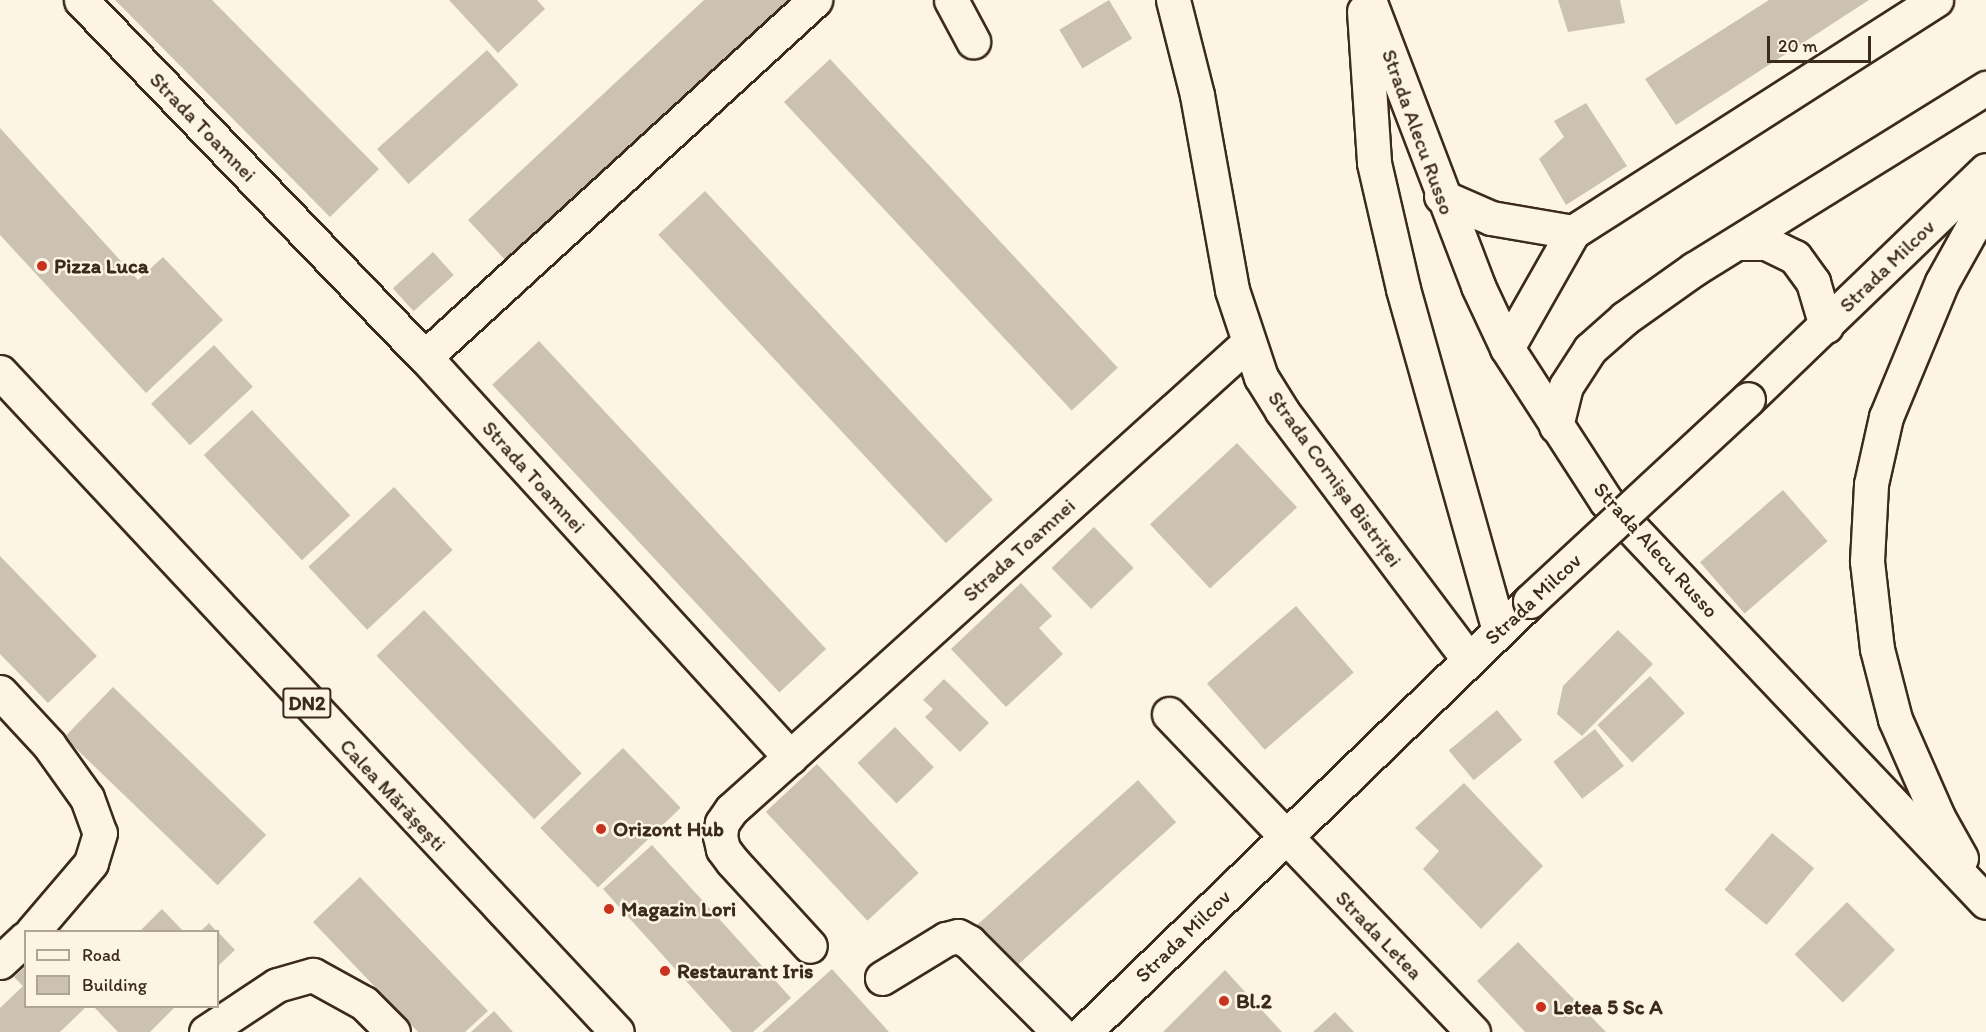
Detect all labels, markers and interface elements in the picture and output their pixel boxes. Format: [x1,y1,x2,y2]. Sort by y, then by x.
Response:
scale bar [1770,24,1874,62]
text: 20 m [1778,35,1818,57]
street label: Strada Alecu Russo [1376,46,1460,218]
street label: Strada Toamnei [145,68,261,186]
street label: Strada Milcov [1834,214,1940,318]
place label: Pizza Luca [54,253,148,279]
marker: Pizza Luca [35,259,49,273]
street label: Strada Cornișa Bistriței [1262,386,1408,572]
street label: Strada Toamnei [478,416,590,538]
street label: Strada Alecu Russo [1588,477,1724,623]
street label: Strada Toamnei [958,494,1080,606]
street label: Strada Milcov [1479,548,1587,650]
road number: DN2 [282,686,332,720]
street label: Calea Mărășești [334,734,452,856]
place label: Orizont Hub [613,816,724,842]
marker: Orizont Hub [594,822,608,836]
street label: Strada Milcov [1130,884,1236,988]
street label: Strada Letea [1330,885,1428,985]
place label: Magazin Lori [621,896,736,922]
marker: Magazin Lori [602,902,616,916]
legend [24,930,219,1008]
text: Road [82,944,121,966]
place label: Restaurant Iris [677,958,813,984]
marker: Restaurant Iris [658,964,672,978]
text: Building [82,974,147,996]
place label: Bl.2 [1236,988,1272,1014]
marker: Bl.2 [1217,994,1231,1008]
place label: Letea 5 Sc A [1553,994,1663,1020]
marker: Letea 5 Sc A [1534,1000,1548,1014]

